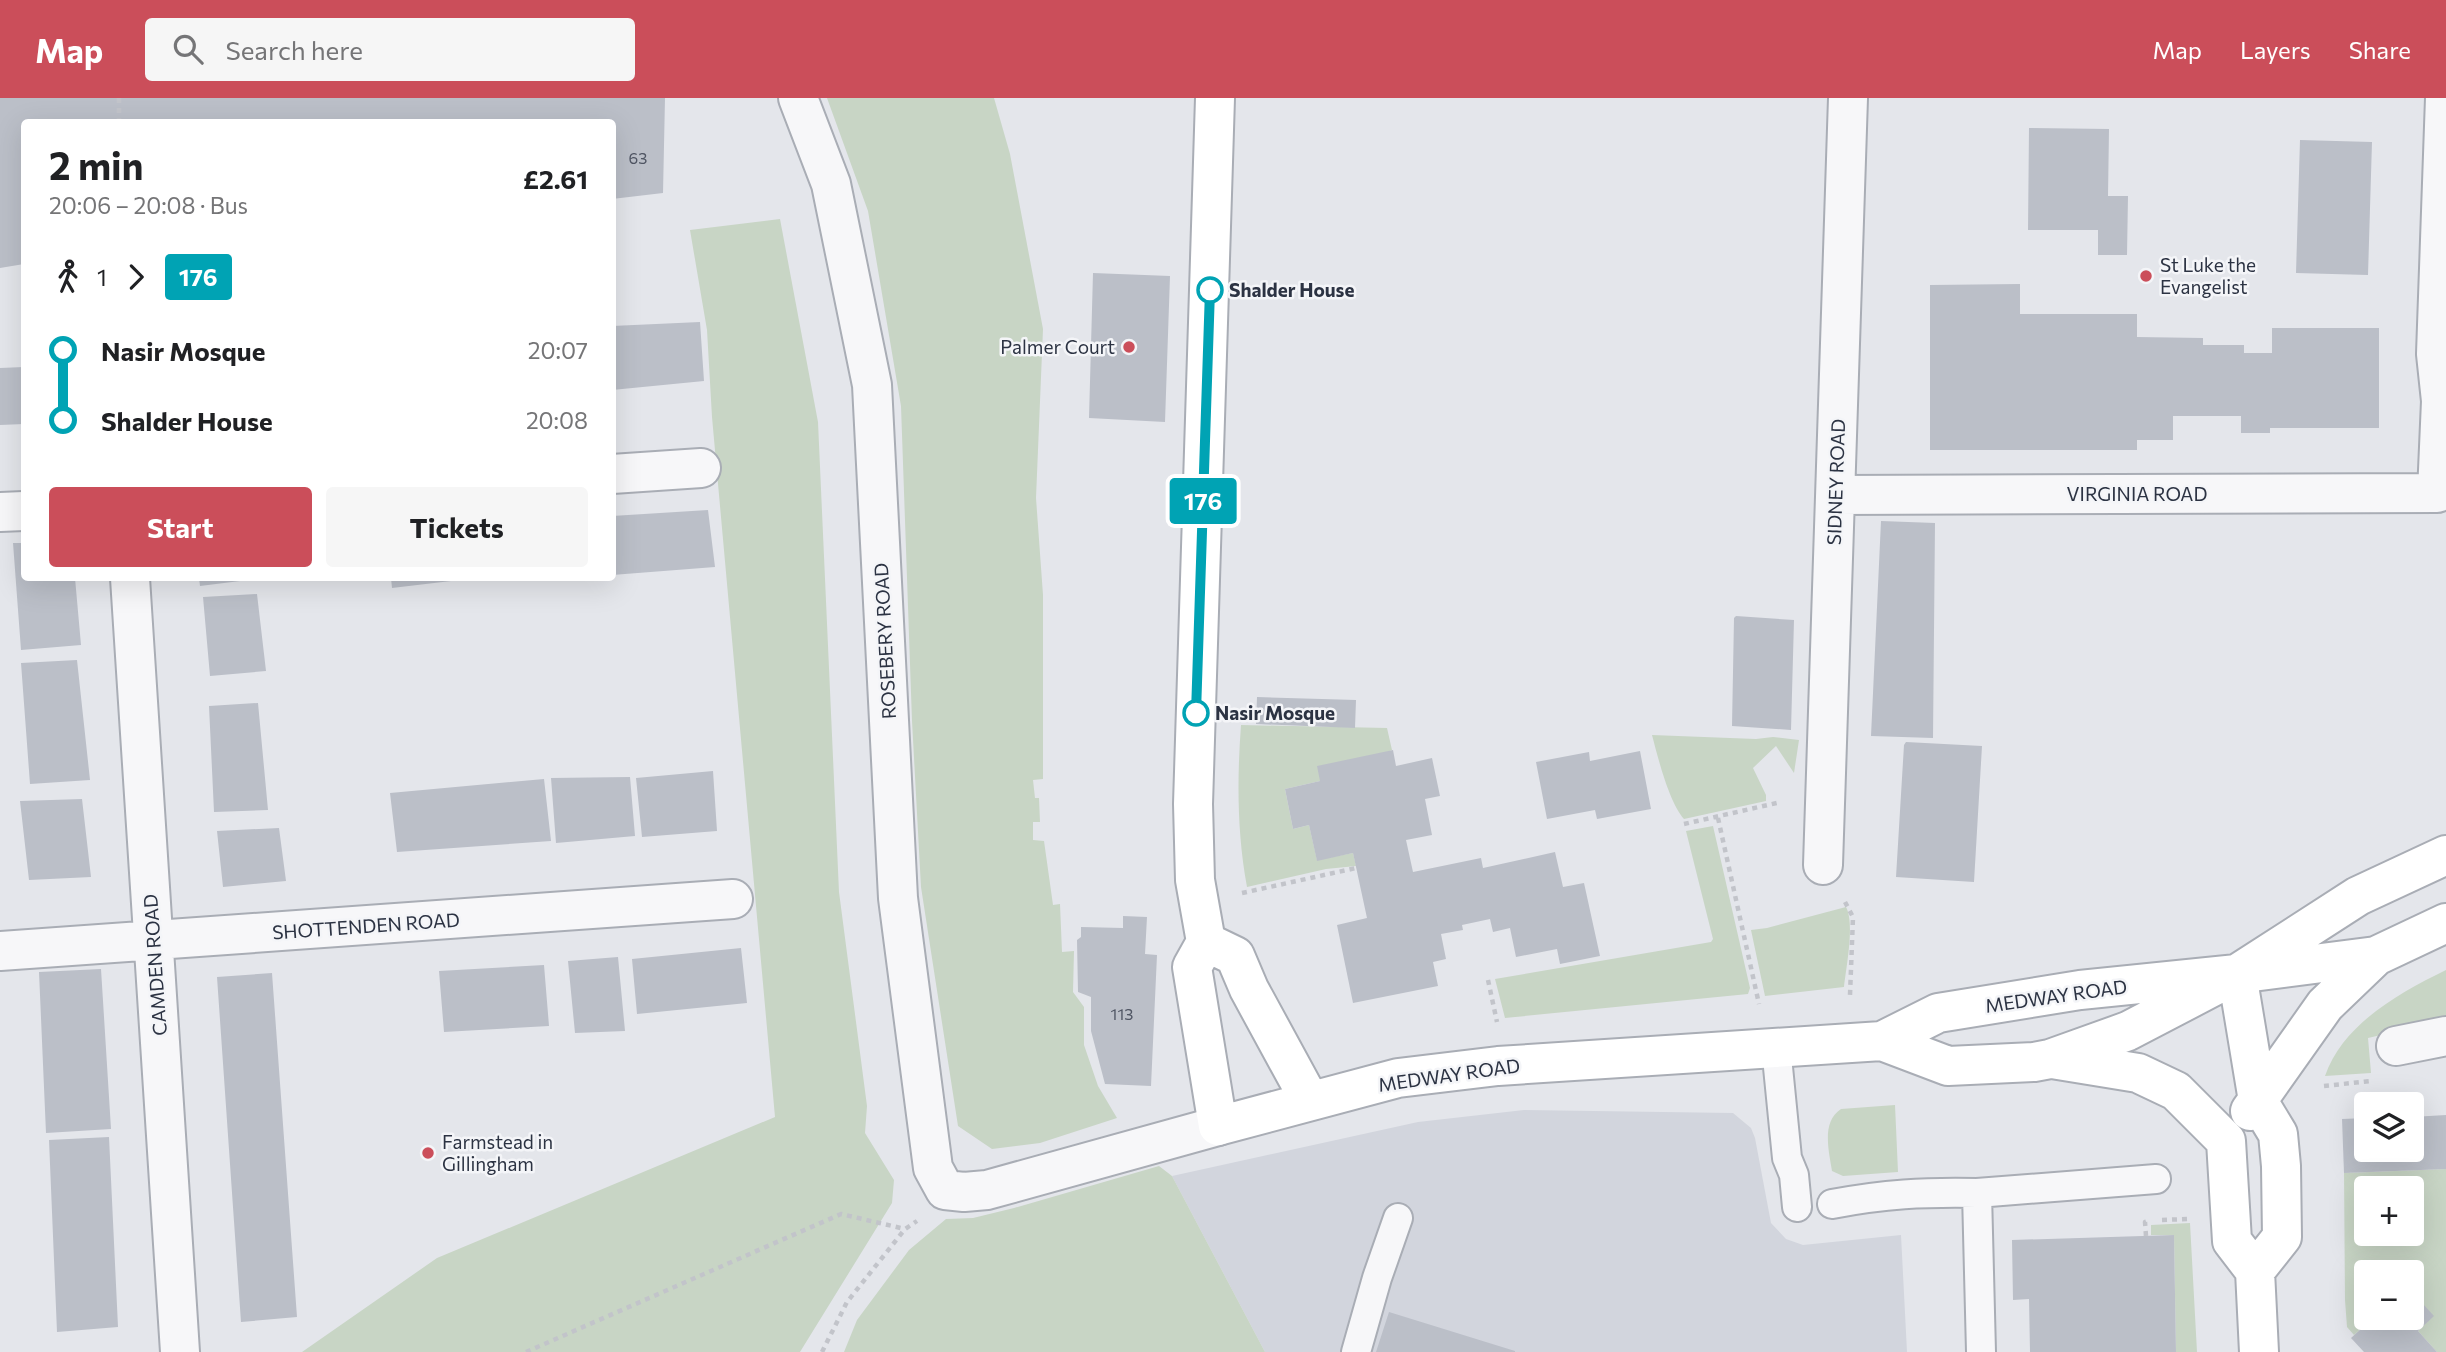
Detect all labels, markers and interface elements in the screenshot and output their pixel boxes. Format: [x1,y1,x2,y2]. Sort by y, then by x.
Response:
search box [145,18,635,81]
text: Map [35,29,103,70]
icon: search [169,30,207,68]
text: Search here [225,34,363,65]
text: Map [2153,35,2202,64]
text: Layers [2240,35,2311,64]
text: Share [2349,35,2411,64]
text: 2 min [49,141,144,188]
house number: 63 [629,148,647,167]
text: £2.61 [523,163,588,194]
text: 20:06 – 20:08 · Bus [49,191,248,219]
place label: St Luke the Evangelist [2160,253,2256,298]
icon: walk [49,258,87,296]
icon: forward [117,258,155,296]
text: 176 [179,262,218,291]
text: 1 [97,263,107,291]
marker: St Luke the Evangelist [2138,268,2154,284]
marker: Shalder House [1197,277,1223,303]
place label: Shalder House [1229,278,1354,301]
text: Nasir Mosque [101,335,265,366]
place label: Palmer Court [1000,335,1115,358]
text: 20:07 [528,336,588,364]
marker: Palmer Court [1121,339,1137,355]
text: Shalder House [101,405,273,436]
text: 20:08 [526,406,588,434]
street label: SIDNEY ROAD [1822,418,1849,546]
line badge: 176 [1163,478,1243,524]
street label: VIRGINIA ROAD [2067,482,2207,505]
text: 176 [1184,486,1222,515]
button: Start [49,487,312,567]
button: Tickets [326,487,588,567]
street label: ROSEBERY ROAD [869,562,900,720]
marker: Nasir Mosque [1183,700,1209,726]
place label: Nasir Mosque [1215,701,1335,724]
street label: CAMDEN ROAD [138,893,171,1037]
street label: SHOTTENDEN ROAD [271,907,461,944]
street label: MEDWAY ROAD [1984,974,2128,1017]
house number: 113 [1111,1004,1133,1023]
street label: MEDWAY ROAD [1377,1053,1521,1096]
map controls [2354,1092,2424,1330]
button: layers [2354,1092,2424,1162]
place label: Farmstead in Gillingham [442,1130,553,1175]
marker: Farmstead in Gillingham [420,1145,436,1161]
button: + [2354,1176,2424,1246]
button: − [2354,1260,2424,1330]

